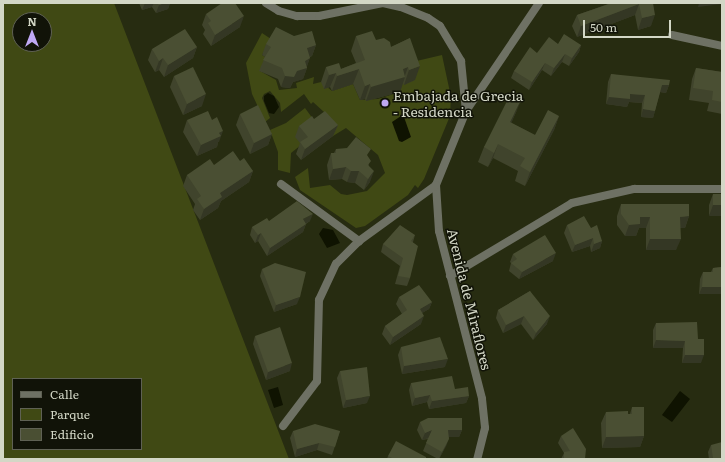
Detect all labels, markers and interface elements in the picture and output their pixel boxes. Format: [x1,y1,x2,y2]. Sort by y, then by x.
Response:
north arrow [12,12,52,52]
scale bar [585,12,673,38]
text: N [27,13,37,29]
text: 50 m [590,18,617,36]
place label: Embajada de Grecia - Residencia [393,87,523,120]
marker: Embajada de Grecia - Residencia [380,98,390,108]
street label: Avenida de Miraflores [444,226,496,372]
legend [12,378,142,450]
text: Calle [50,385,79,403]
text: Parque [50,405,90,423]
text: Edificio [50,425,94,443]

